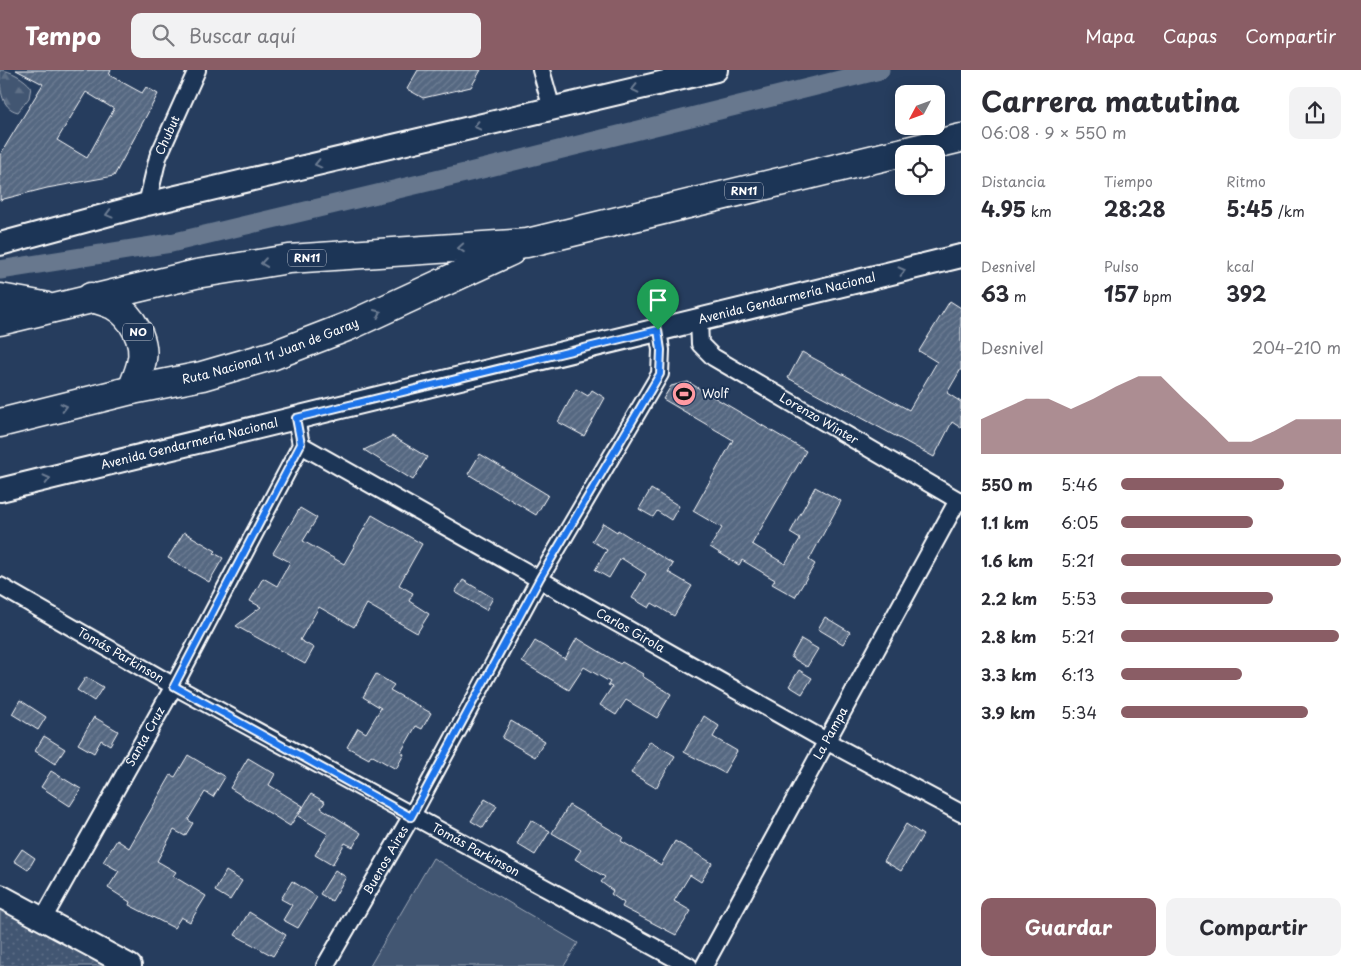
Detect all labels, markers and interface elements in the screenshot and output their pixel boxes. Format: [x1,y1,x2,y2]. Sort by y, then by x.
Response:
search box [131,13,481,58]
text: Tempo [25,17,101,53]
icon: search [149,21,177,49]
text: Buscar aquí [189,21,296,49]
text: Mapa [1085,22,1135,49]
text: Capas [1163,22,1217,49]
text: Compartir [1245,22,1336,49]
text: Carrera matutina [981,79,1240,122]
one-way arrow [630,83,639,94]
north arrow [895,85,945,135]
map controls [895,85,945,195]
button: share [1289,87,1341,139]
street label: Chubut [150,112,184,158]
one-way arrow [472,120,481,131]
text: 06:08 · 9 × 550 m [981,120,1127,144]
button: locate [895,145,945,195]
one-way arrow [314,158,323,169]
text: Distancia [981,171,1046,192]
text: Tiempo [1104,171,1153,192]
text: Ritmo [1226,171,1266,192]
road number: RN11 [725,182,763,200]
text: 4.95 [981,192,1026,224]
text: 28:28 [1104,192,1166,224]
text: 5:45 [1226,192,1274,224]
text: km [1026,201,1052,222]
text: /km [1274,201,1305,222]
one-way arrow [105,208,114,219]
one-way arrow [457,243,465,254]
road number: RN11 [288,250,326,267]
text: Desnivel [981,256,1036,277]
text: Pulso [1104,256,1139,277]
text: kcal [1226,256,1254,277]
one-way arrow [260,257,269,267]
one-way arrow [898,266,907,277]
street label: Avenida Gendarmería Nacional [696,267,877,328]
text: 63 [981,277,1009,309]
text: 157 [1104,277,1139,309]
text: 392 [1226,277,1267,309]
pin [637,279,679,330]
icon: arrive [644,286,672,314]
text: m [1009,286,1027,307]
text: bpm [1139,286,1172,307]
one-way arrow [372,309,381,319]
street label: Ruta Nacional 11 Juan de Garay [180,313,361,388]
road number: NO [123,323,153,340]
text: Desnivel [981,335,1043,359]
text: 204–210 m [1252,335,1341,359]
sports icon: Wolf [671,381,697,407]
place label: Wolf [702,384,730,402]
street label: Lorenzo Winter [776,388,863,448]
one-way arrow [60,402,69,413]
street label: Avenida Gendarmería Nacional [99,413,280,473]
text: 550 m [981,472,1033,496]
text: 5:46 [1061,472,1098,496]
one-way arrow [43,474,52,485]
text: 1.1 km [981,510,1029,534]
text: 6:05 [1061,510,1099,534]
text: 1.6 km [981,548,1033,572]
text: 5:21 [1061,548,1094,572]
text: 2.2 km [981,586,1037,610]
text: 5:53 [1061,586,1096,610]
street label: Carlos Girola [593,603,669,657]
street label: Tomás Parkinson [74,622,168,687]
text: 2.8 km [981,624,1036,648]
text: 5:21 [1061,624,1094,648]
text: 3.3 km [981,662,1037,686]
text: 6:13 [1061,662,1095,686]
text: 3.9 km [981,700,1036,724]
text: 5:34 [1061,700,1097,724]
street label: Santa Cruz [121,703,169,769]
street label: La Pampa [808,703,852,762]
street label: Tomás Parkinson [429,818,523,880]
street label: Buenos Aires [358,822,412,898]
button: Guardar [981,898,1156,956]
button: Compartir [1166,898,1341,956]

